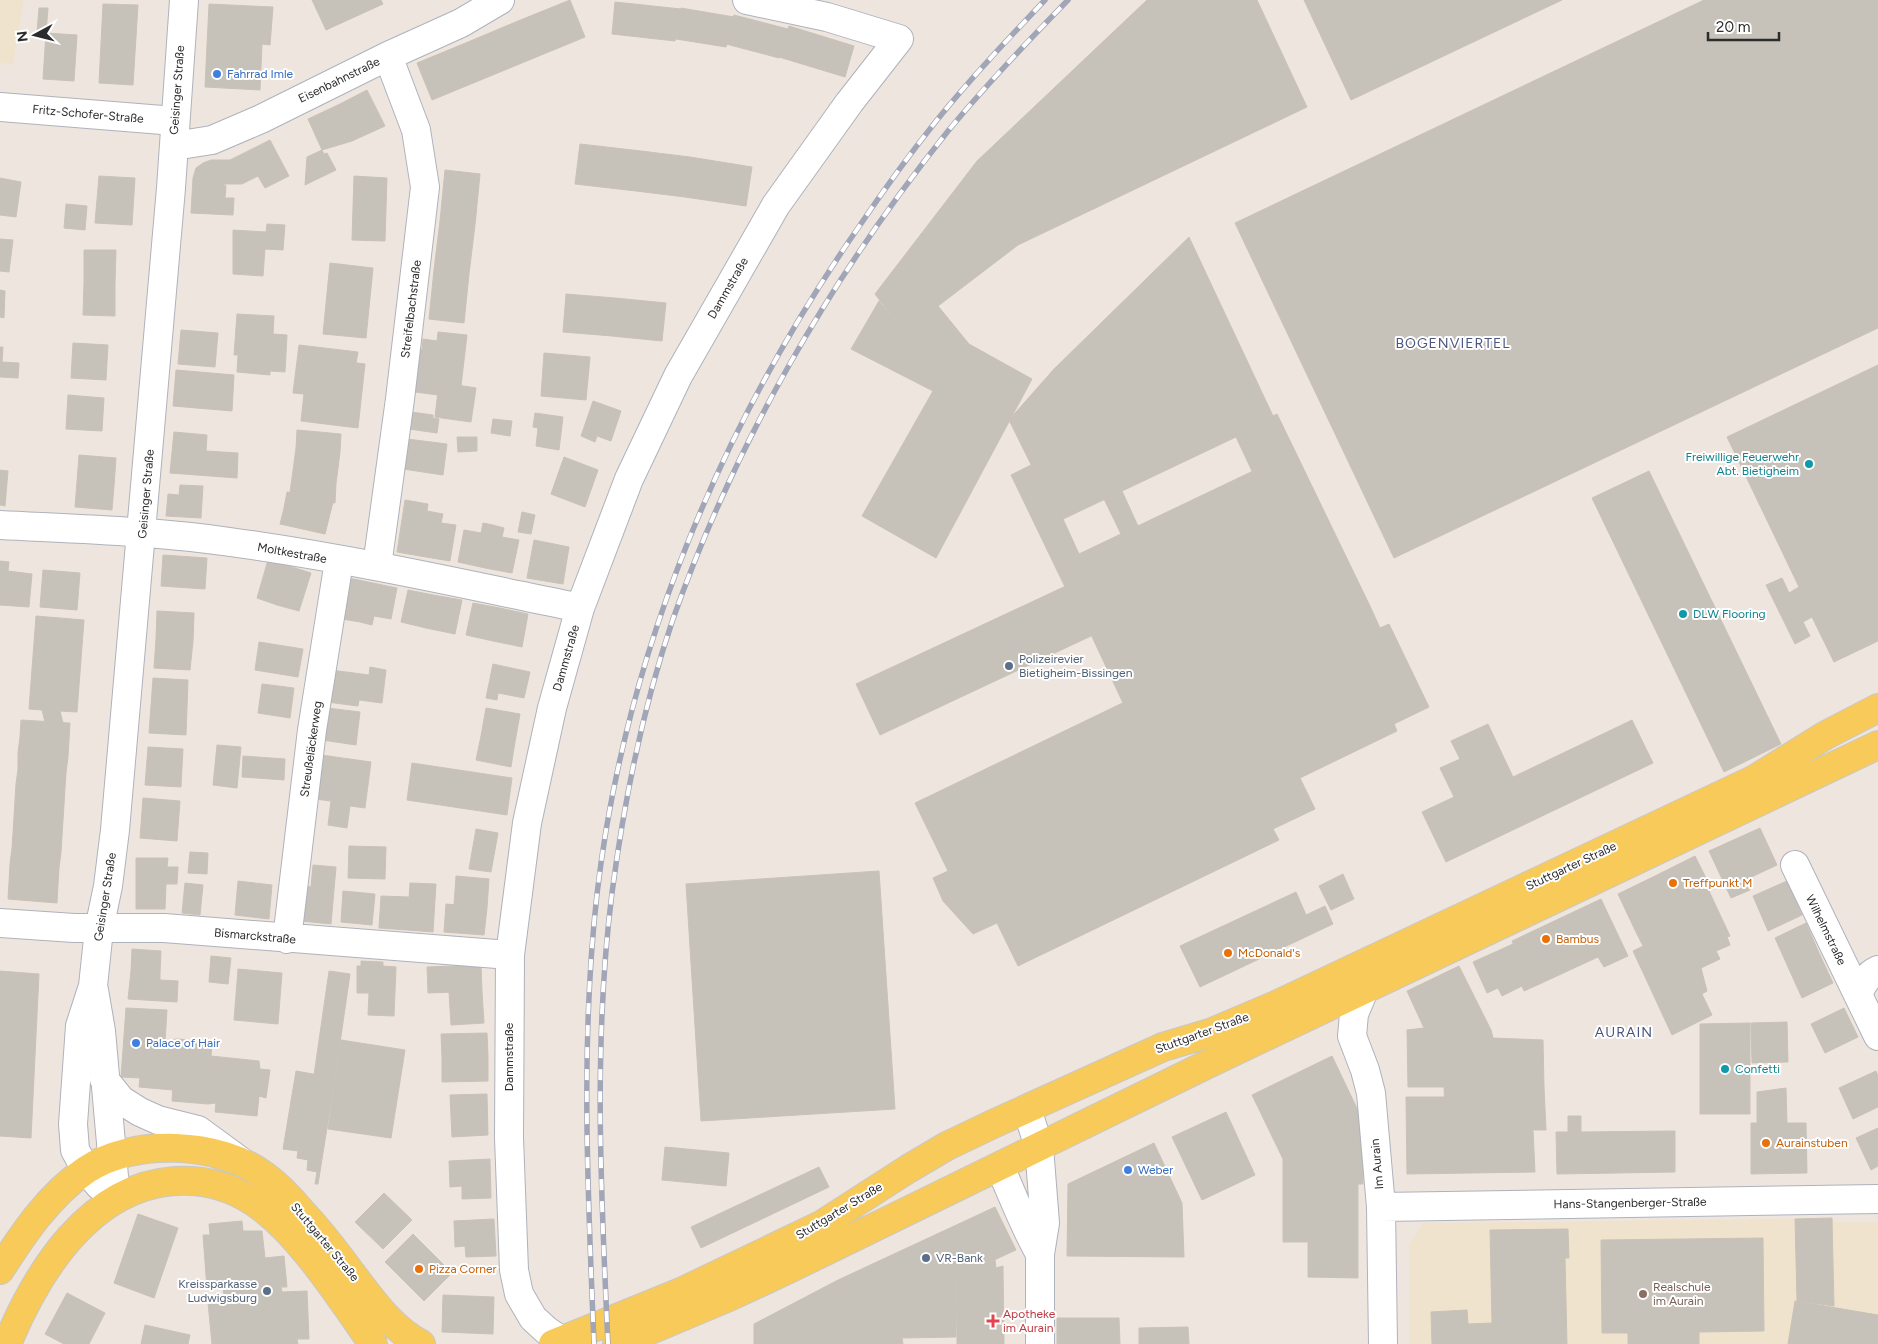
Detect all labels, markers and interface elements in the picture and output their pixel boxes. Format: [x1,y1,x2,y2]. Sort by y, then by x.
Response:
north arrow [10,10,60,60]
scale bar [1708,10,1779,42]
text: 20 m [1716,18,1750,36]
text: N [13,30,32,43]
street label: Geisinger Straße [167,44,187,135]
street label: Eisenbahnstraße [296,54,382,106]
place label: Fahrrad Imle [227,67,294,81]
marker: Fahrrad Imle [211,68,223,80]
street label: Fritz-Schofer-Straße [32,102,145,126]
street label: Dammstraße [705,254,751,321]
street label: Streifelbachstraße [398,259,424,359]
district label: BOGENVIERTEL [1396,335,1510,352]
street label: Geisinger Straße [135,448,157,539]
place label: Freiwillige Feuerwehr Abt. Bietigheim [1686,450,1799,478]
marker: Freiwillige Feuerwehr Abt. Bietigheim [1803,458,1815,470]
street label: Moltkestraße [256,540,328,566]
place label: DLW Flooring [1693,607,1766,621]
marker: DLW Flooring [1677,608,1689,620]
street label: Dammstraße [550,623,582,693]
place label: Polizeirevier Bietigheim-Bissingen [1019,652,1133,680]
marker: Polizeirevier Bietigheim-Bissingen [1003,660,1015,672]
street label: Streußeläckerweg [297,700,325,798]
street label: Stuttgarter Straße [1523,839,1619,893]
street label: Geisinger Straße [91,851,119,942]
place label: Treffpunkt M [1683,876,1753,890]
marker: Treffpunkt M [1667,877,1679,889]
street label: Wilhelmstraße [1803,892,1849,968]
street label: Bismarckstraße [214,925,297,947]
place label: Bambus [1556,932,1599,946]
marker: Bambus [1540,933,1552,945]
place label: McDonald's [1238,946,1301,960]
marker: McDonald's [1222,947,1234,959]
street label: Stuttgarter Straße [1153,1009,1251,1056]
street label: Dammstraße [502,1022,516,1091]
district label: AURAIN [1595,1024,1653,1041]
place label: Palace of Hair [146,1036,220,1050]
marker: Palace of Hair [130,1037,142,1049]
place label: Confetti [1735,1062,1780,1076]
marker: Confetti [1719,1063,1731,1075]
place label: Aurainstuben [1776,1136,1848,1150]
marker: Aurainstuben [1760,1137,1772,1149]
street label: Im Aurain [1368,1138,1386,1190]
place label: Weber [1138,1163,1173,1177]
marker: Weber [1122,1164,1134,1176]
street label: Stuttgarter Straße [793,1179,885,1242]
street label: Hans-Stangenberger-Straße [1553,1195,1707,1211]
street label: Stuttgarter Straße [288,1200,362,1285]
place label: VR-Bank [936,1251,983,1265]
marker: VR-Bank [920,1252,932,1264]
place label: Pizza Corner [429,1262,497,1276]
marker: Pizza Corner [413,1263,425,1275]
place label: Kreissparkasse Ludwigsburg [178,1277,257,1305]
place label: Realschule im Aurain [1653,1280,1711,1308]
marker: Kreissparkasse Ludwigsburg [261,1285,273,1297]
marker: Realschule im Aurain [1637,1288,1649,1300]
place label: Apotheke im Aurain [1003,1307,1056,1335]
marker: Apotheke im Aurain [987,1315,999,1327]

